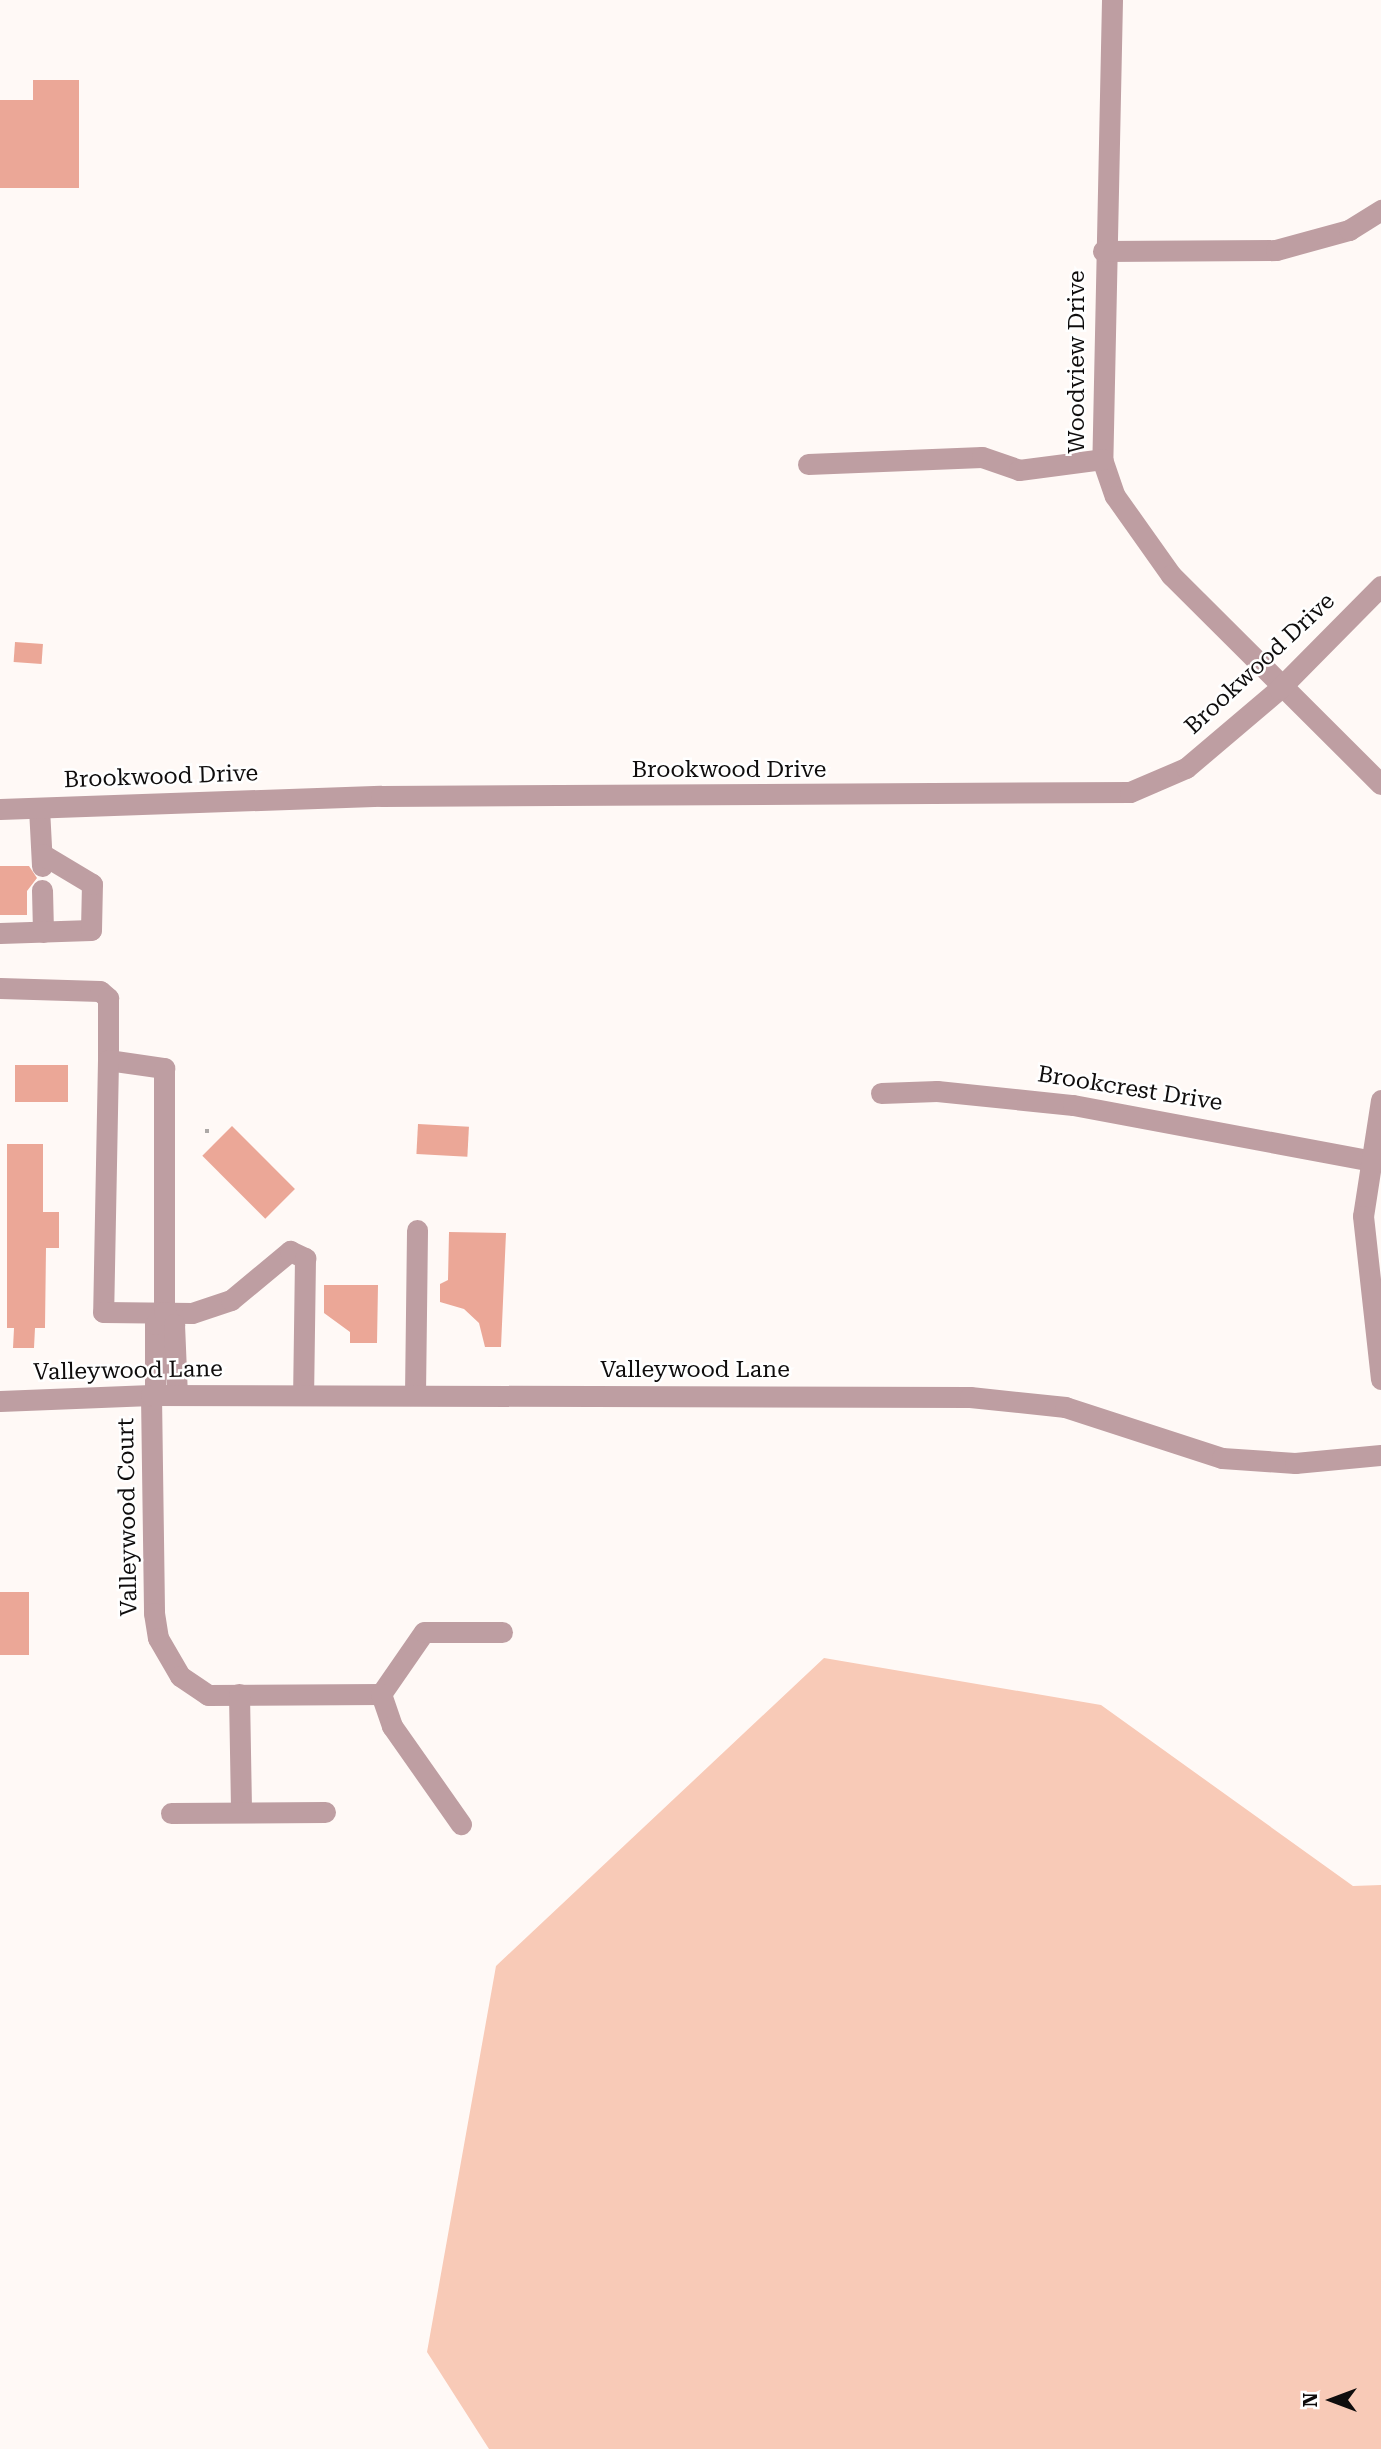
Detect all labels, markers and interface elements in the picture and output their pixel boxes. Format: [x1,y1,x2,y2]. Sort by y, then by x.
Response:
street label: Woodview Drive [1063,270,1091,454]
street label: Brookwood Drive [1179,588,1341,740]
street label: Brookwood Drive [632,756,826,784]
street label: Brookwood Drive [63,760,259,794]
street label: Brookcrest Drive [1036,1061,1224,1117]
street label: Valleywood Lane [33,1356,223,1386]
street label: Valleywood Lane [600,1356,790,1384]
street label: Valleywood Court [112,1417,144,1617]
north arrow [1297,2365,1367,2435]
text: N [1299,2393,1322,2407]

